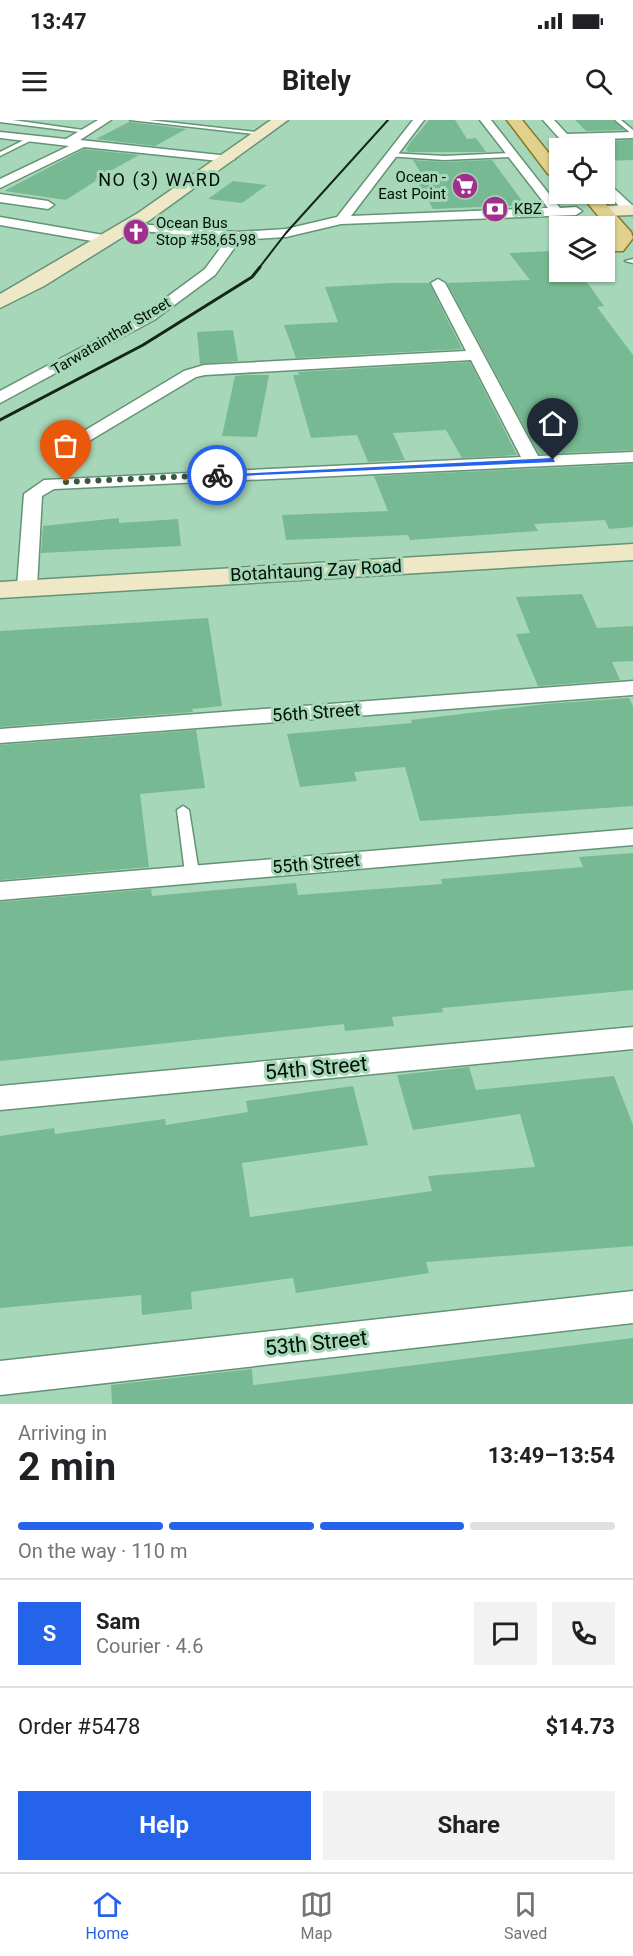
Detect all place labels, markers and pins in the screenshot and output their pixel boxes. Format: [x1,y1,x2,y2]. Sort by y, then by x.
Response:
place label: Ocean - East Point [378,168,446,203]
supermarket icon: Ocean - East Point [450,171,480,201]
bank icon: KBZ [480,194,510,224]
place label: KBZ [514,200,542,218]
place label: Ocean Bus Stop #58,65,98 [156,214,256,249]
church icon: Ocean Bus Stop #58,65,98 [121,217,151,247]
pin [527,398,578,460]
pin [40,420,91,482]

